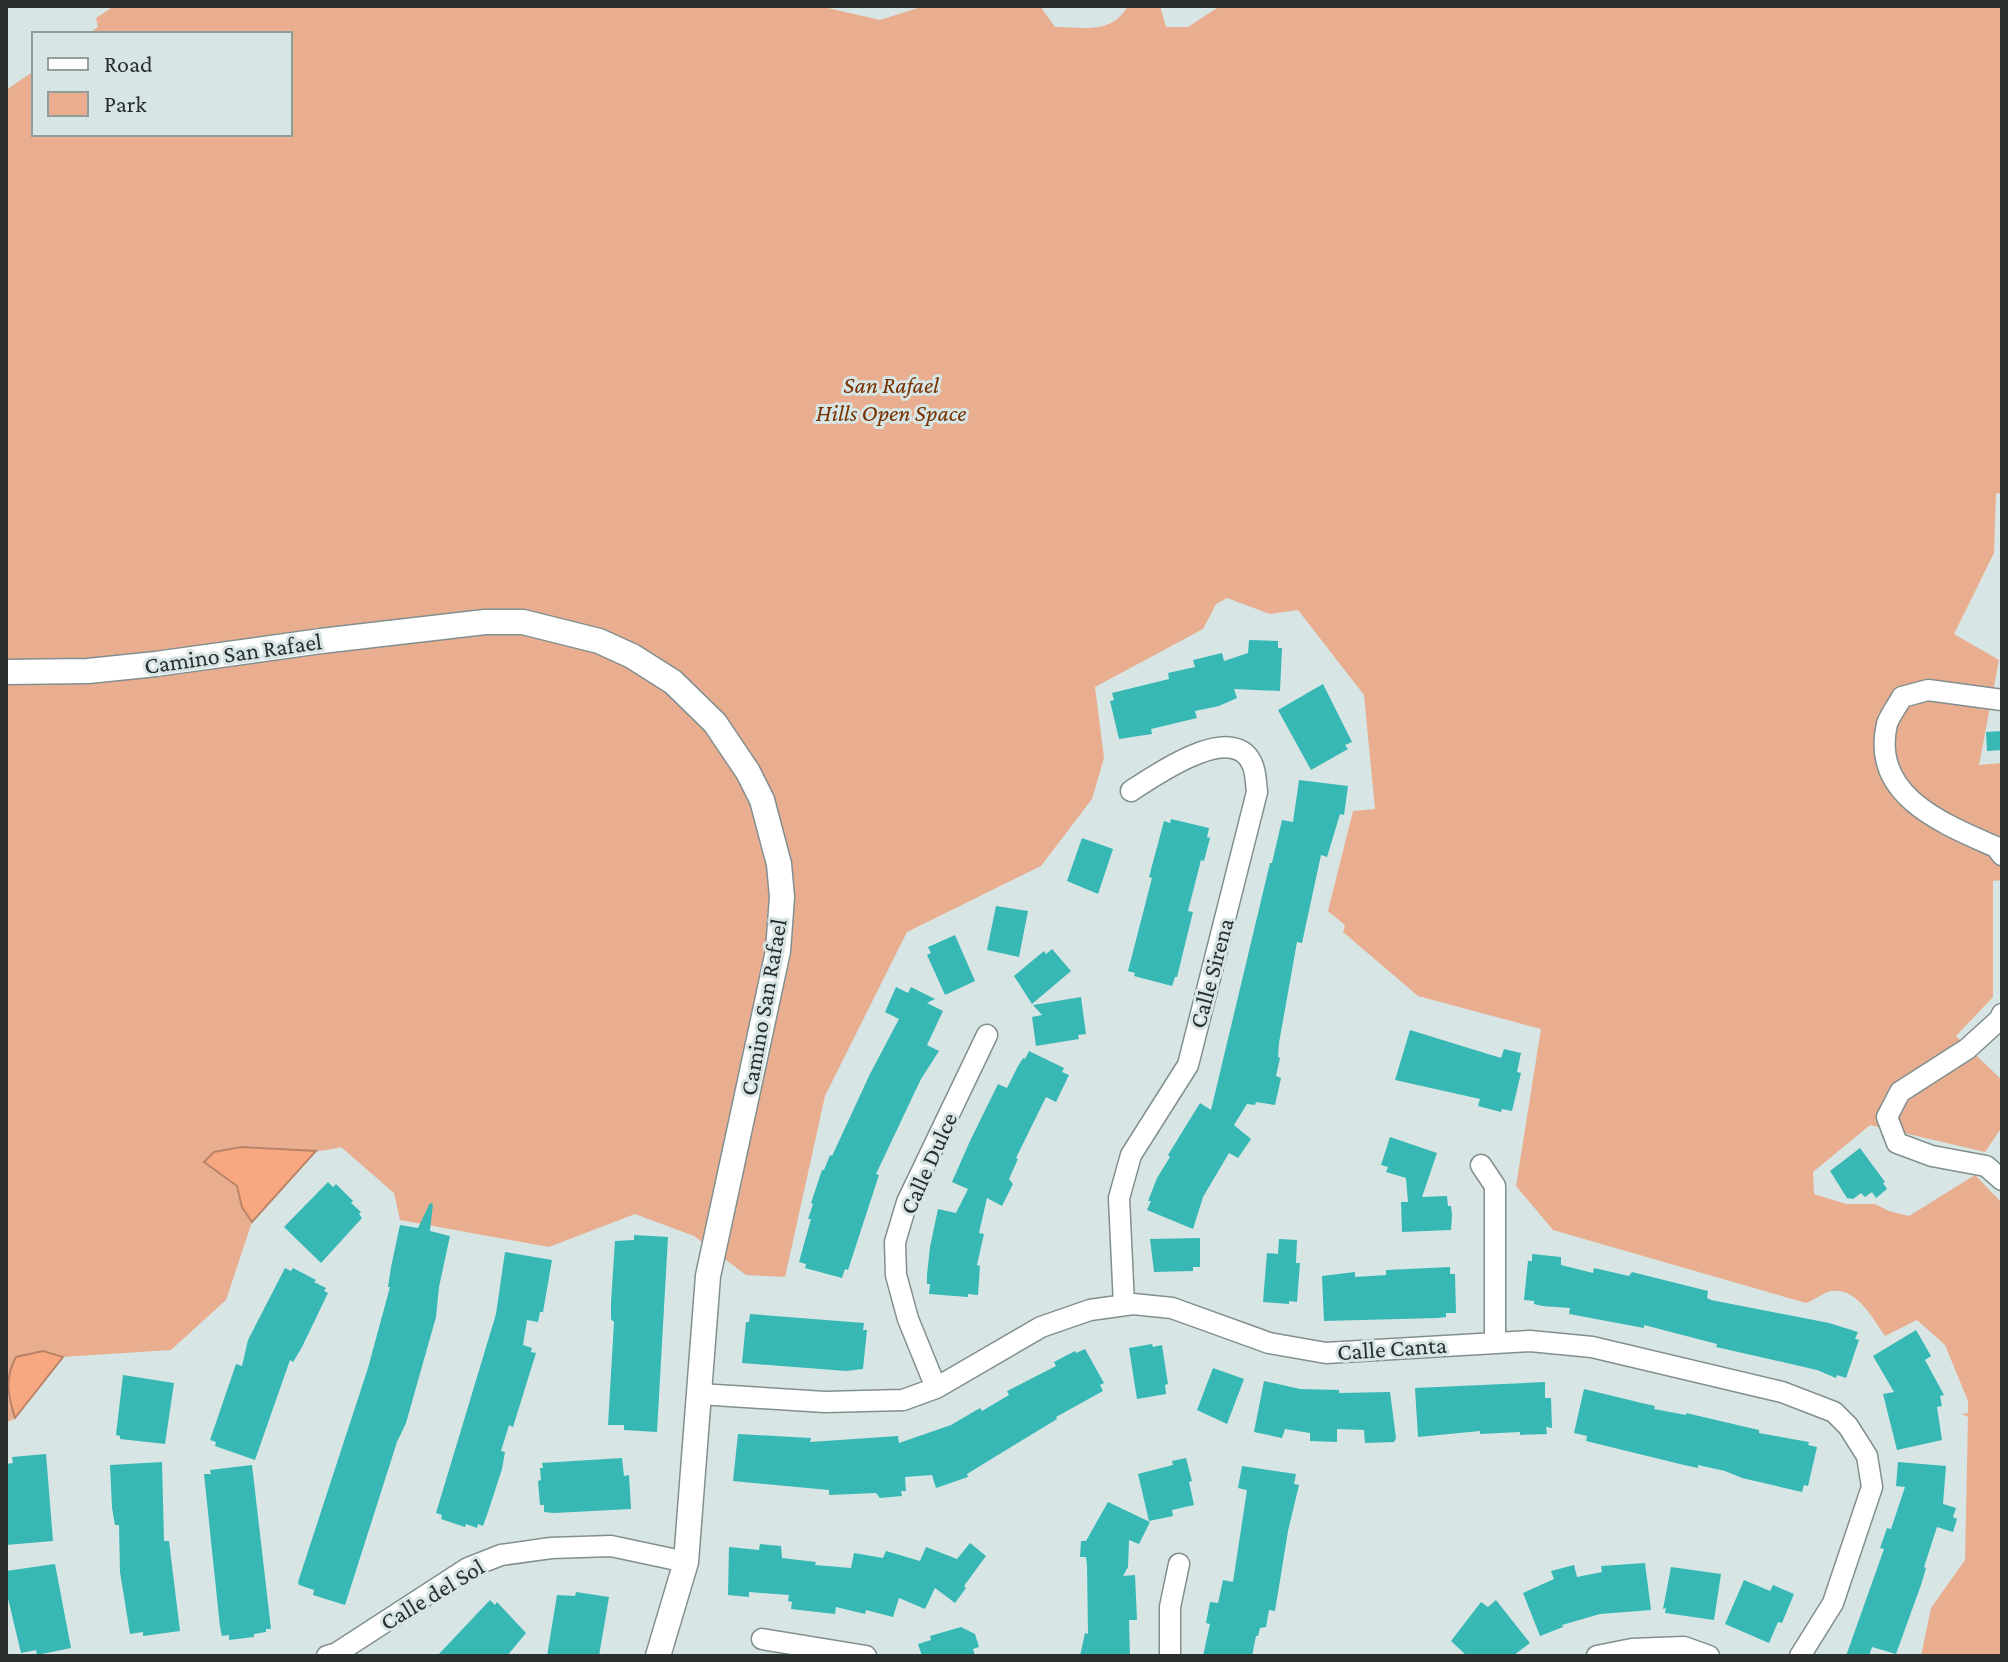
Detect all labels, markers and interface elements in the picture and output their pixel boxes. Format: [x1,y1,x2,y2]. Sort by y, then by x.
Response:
legend [32,32,292,136]
text: Road [104,50,153,77]
text: Park [104,90,147,117]
park label: San Rafael Hills Open Space [816,371,966,426]
street label: Camino San Rafael [142,627,324,679]
street label: Calle Sirena [1183,915,1239,1031]
street label: Camino San Rafael [734,916,792,1098]
street label: Calle Dulce [894,1108,962,1218]
street label: Calle Canta [1336,1331,1448,1365]
street label: Calle del Sol [375,1552,489,1636]

